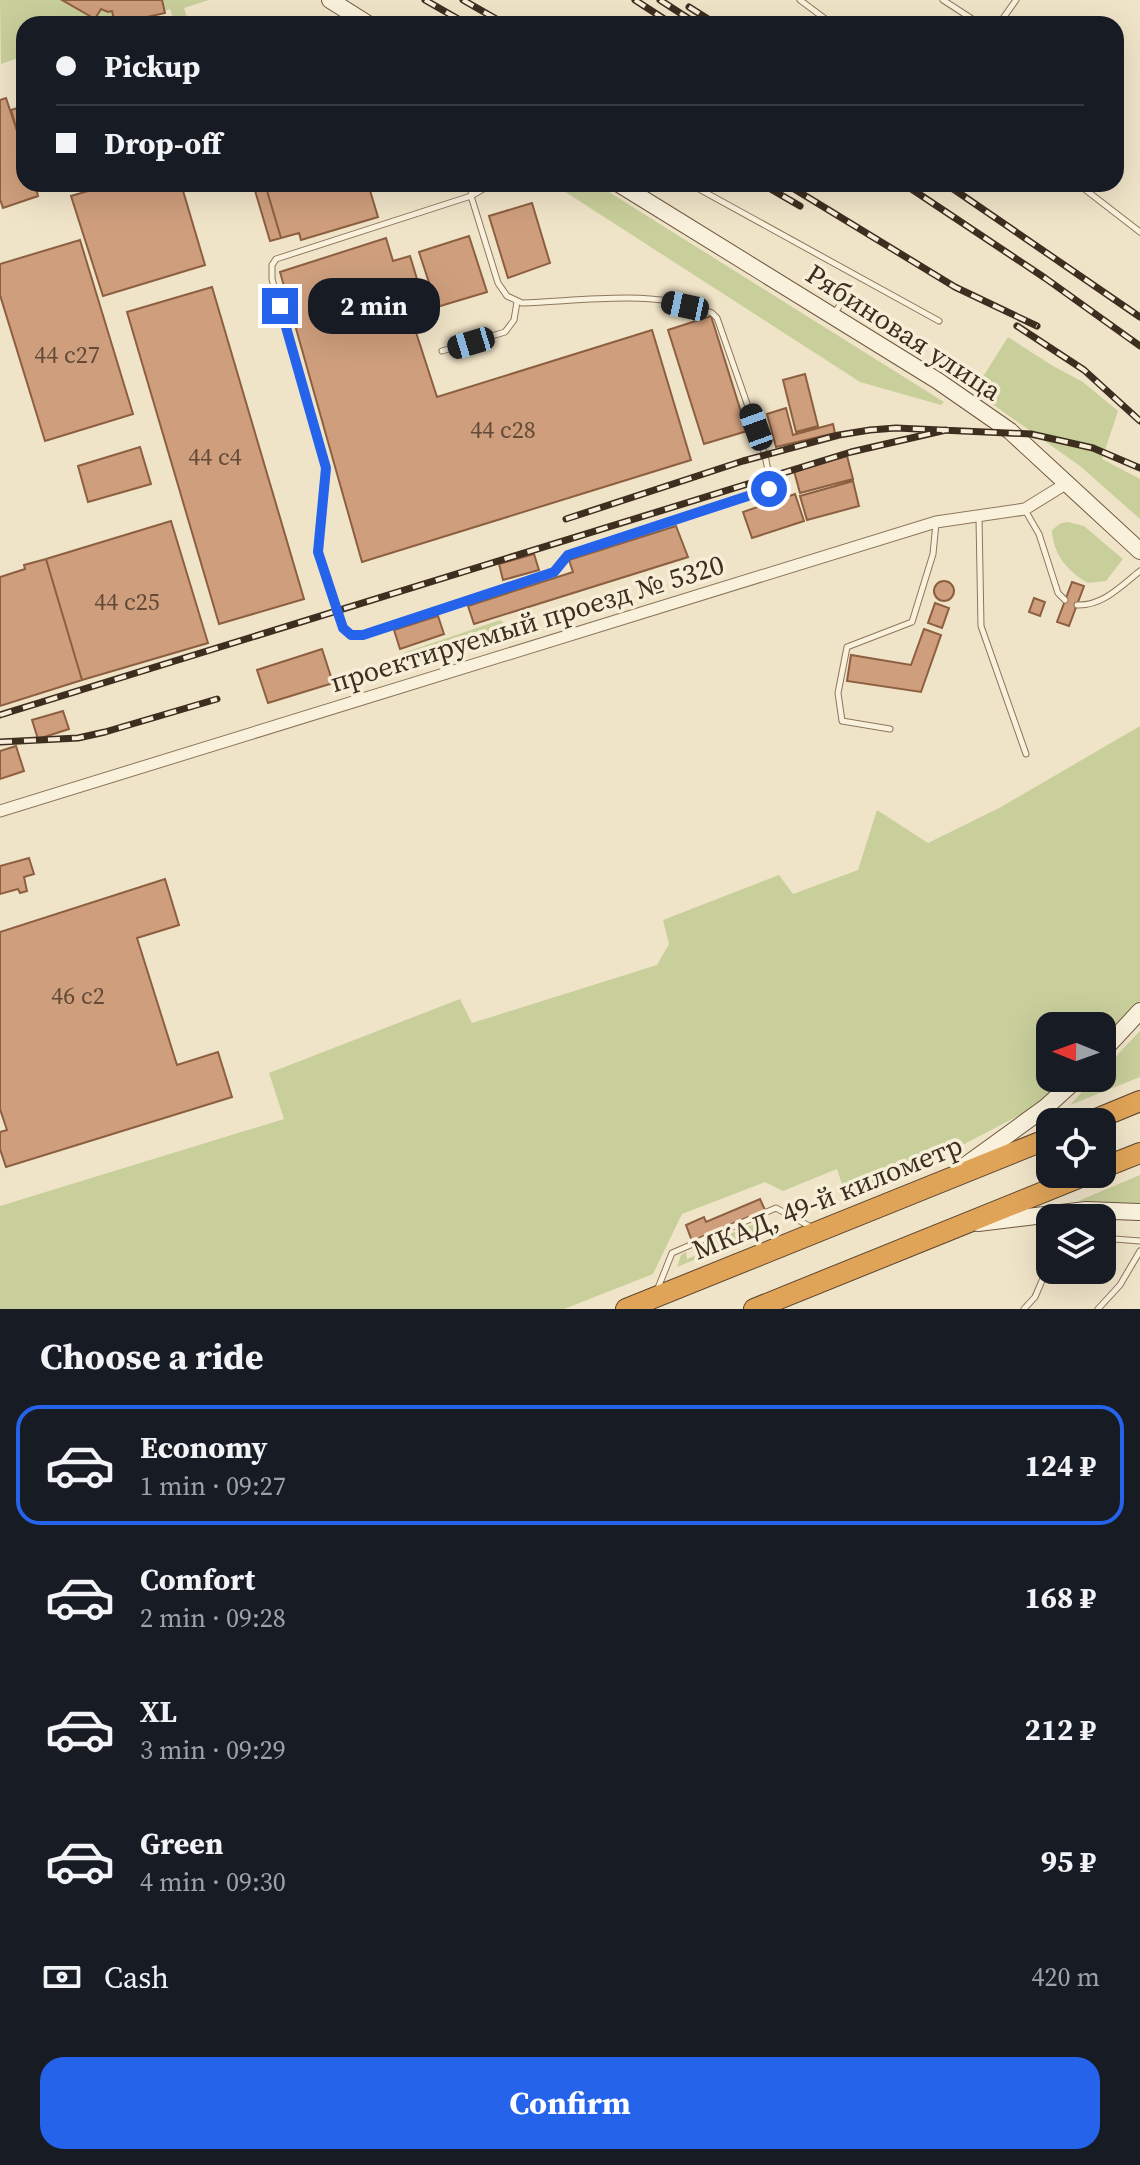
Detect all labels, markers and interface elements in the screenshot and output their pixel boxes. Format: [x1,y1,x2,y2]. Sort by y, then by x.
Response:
text: Pickup [104,46,200,87]
text: Drop-off [104,123,222,164]
street label: Рябиновая улица [799,255,1010,410]
callout: 2 min [308,278,440,334]
route end [262,288,298,324]
text: 2 min [340,288,408,324]
car [659,289,711,323]
car [445,325,497,361]
house number: 44 с27 [34,338,100,371]
car [737,400,775,454]
house number: 44 с28 [470,413,536,446]
house number: 44 с4 [188,440,242,473]
route start [751,471,787,507]
street label: проектируемый проезд № 5320 [325,545,729,701]
house number: 44 с25 [94,585,160,618]
house number: 46 с2 [51,979,105,1012]
north arrow [1036,1012,1116,1092]
map controls [1036,1012,1116,1284]
button: locate [1036,1108,1116,1188]
street label: МКАД, 49-й километр [686,1125,968,1269]
button: layers [1036,1204,1116,1284]
text: Choose a ride [40,1332,263,1381]
text: Economy [140,1427,268,1468]
icon: car [44,1429,116,1501]
text: 124 ₽ [1025,1445,1096,1486]
text: 1 min · 09:27 [140,1468,286,1504]
text: Comfort [140,1559,255,1600]
icon: car [44,1561,116,1633]
text: 168 ₽ [1025,1577,1096,1618]
text: 2 min · 09:28 [140,1600,286,1636]
text: XL [140,1691,177,1732]
icon: car [44,1693,116,1765]
text: 212 ₽ [1025,1709,1096,1750]
text: 3 min · 09:29 [140,1732,286,1768]
text: Green [140,1823,223,1864]
icon: car [44,1825,116,1897]
text: 95 ₽ [1041,1841,1096,1882]
text: 4 min · 09:30 [140,1864,286,1900]
icon: cash [40,1955,84,1999]
text: Cash [104,1957,169,1998]
text: 420 m [1032,1959,1100,1995]
button: Confirm [40,2057,1100,2149]

